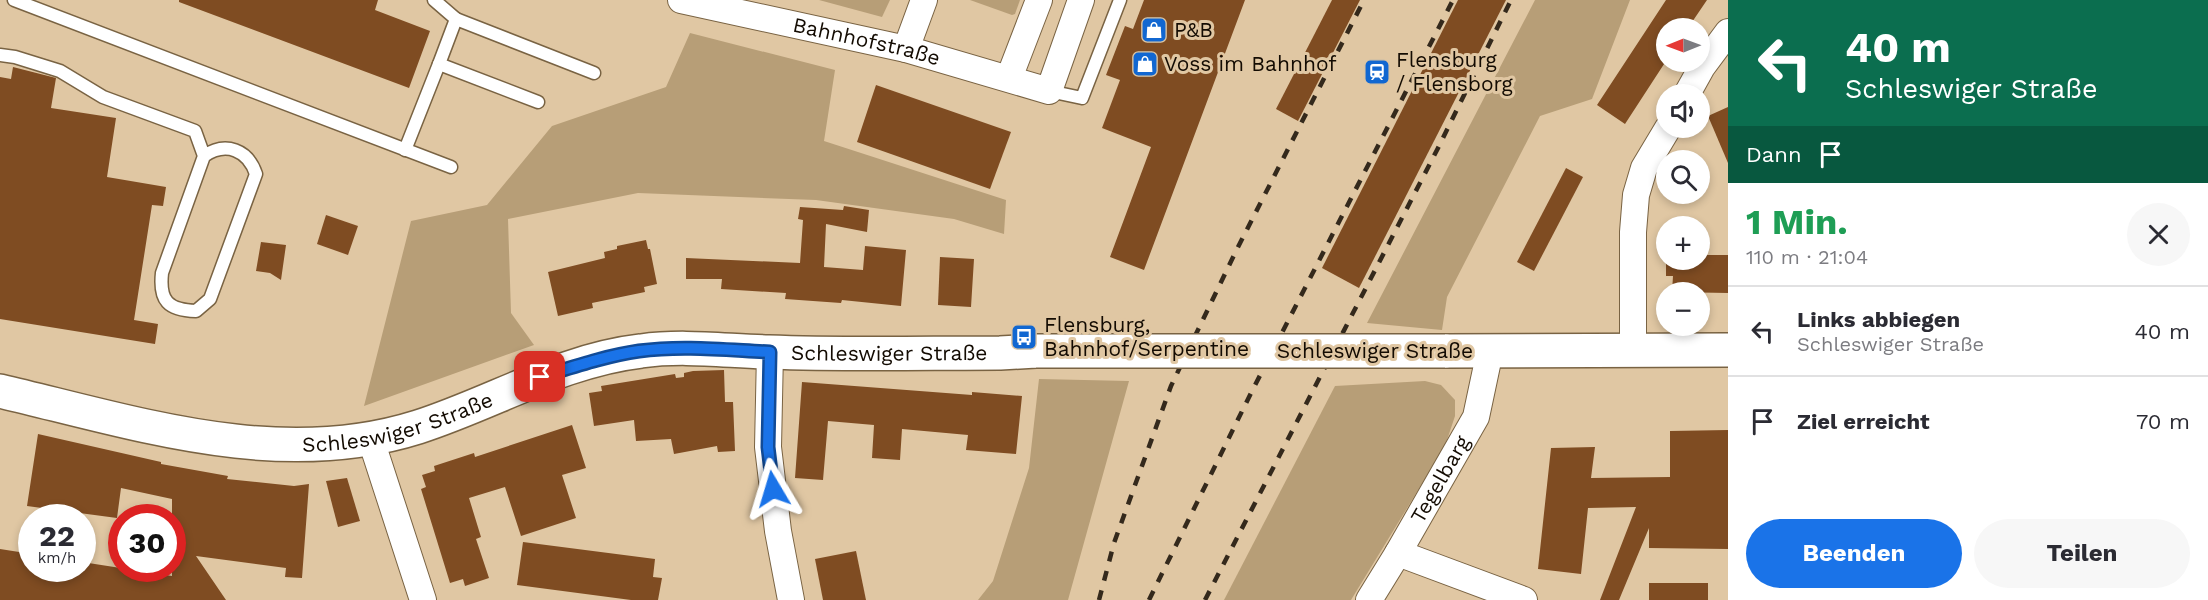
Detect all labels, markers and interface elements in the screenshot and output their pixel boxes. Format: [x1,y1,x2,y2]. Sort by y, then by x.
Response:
street label: Bahnhofstraße [791,12,943,70]
shop icon: P&B [1139,15,1169,45]
place label: P&B [1174,17,1213,42]
north arrow [1656,18,1710,72]
map controls [1656,18,1710,336]
text: 40 m [1845,23,1951,72]
icon: left [1746,24,1824,102]
place label: Flensburg / Flensborg [1396,47,1514,96]
shop icon: Voss im Bahnhof [1130,49,1160,79]
place label: Voss im Bahnhof [1164,51,1337,76]
station icon: Flensburg / Flensborg [1362,57,1392,87]
text: Schleswiger Straße [1845,73,2097,105]
button: sound [1656,84,1710,138]
icon: arrive [1814,138,1847,171]
text: Dann [1746,142,1802,167]
button: search [1656,150,1710,204]
text: 1 Min. [1746,201,1848,243]
button: close [2127,203,2190,266]
button: + [1656,216,1710,270]
text: 110 m · 21:04 [1746,245,1868,269]
button: − [1656,282,1710,336]
text: Links abbiegen [1797,307,1960,332]
place label: Flensburg, Bahnhof/Serpentine [1044,312,1249,361]
icon: left [1746,315,1779,348]
text: 40 m [2134,319,2190,344]
bus stop icon: Flensburg, Bahnhof/Serpentine [1009,322,1039,352]
text: Schleswiger Straße [1797,332,1984,356]
street label: Schleswiger Straße [1277,338,1473,363]
street label: Schleswiger Straße [791,340,987,366]
pin [514,351,565,402]
icon: arrive [523,360,556,393]
street label: Schleswiger Straße [302,387,496,457]
icon: arrive [1746,405,1779,438]
text: Ziel erreicht [1797,409,1930,434]
text: 70 m [2136,409,2190,434]
street label: Tegelbarg [1405,430,1475,527]
position arrow [741,457,805,521]
speed limit sign: 30 [108,504,186,582]
text: 22 [39,518,75,553]
button: Beenden [1746,519,1962,588]
button: Teilen [1974,519,2190,588]
text: km/h [38,549,76,567]

